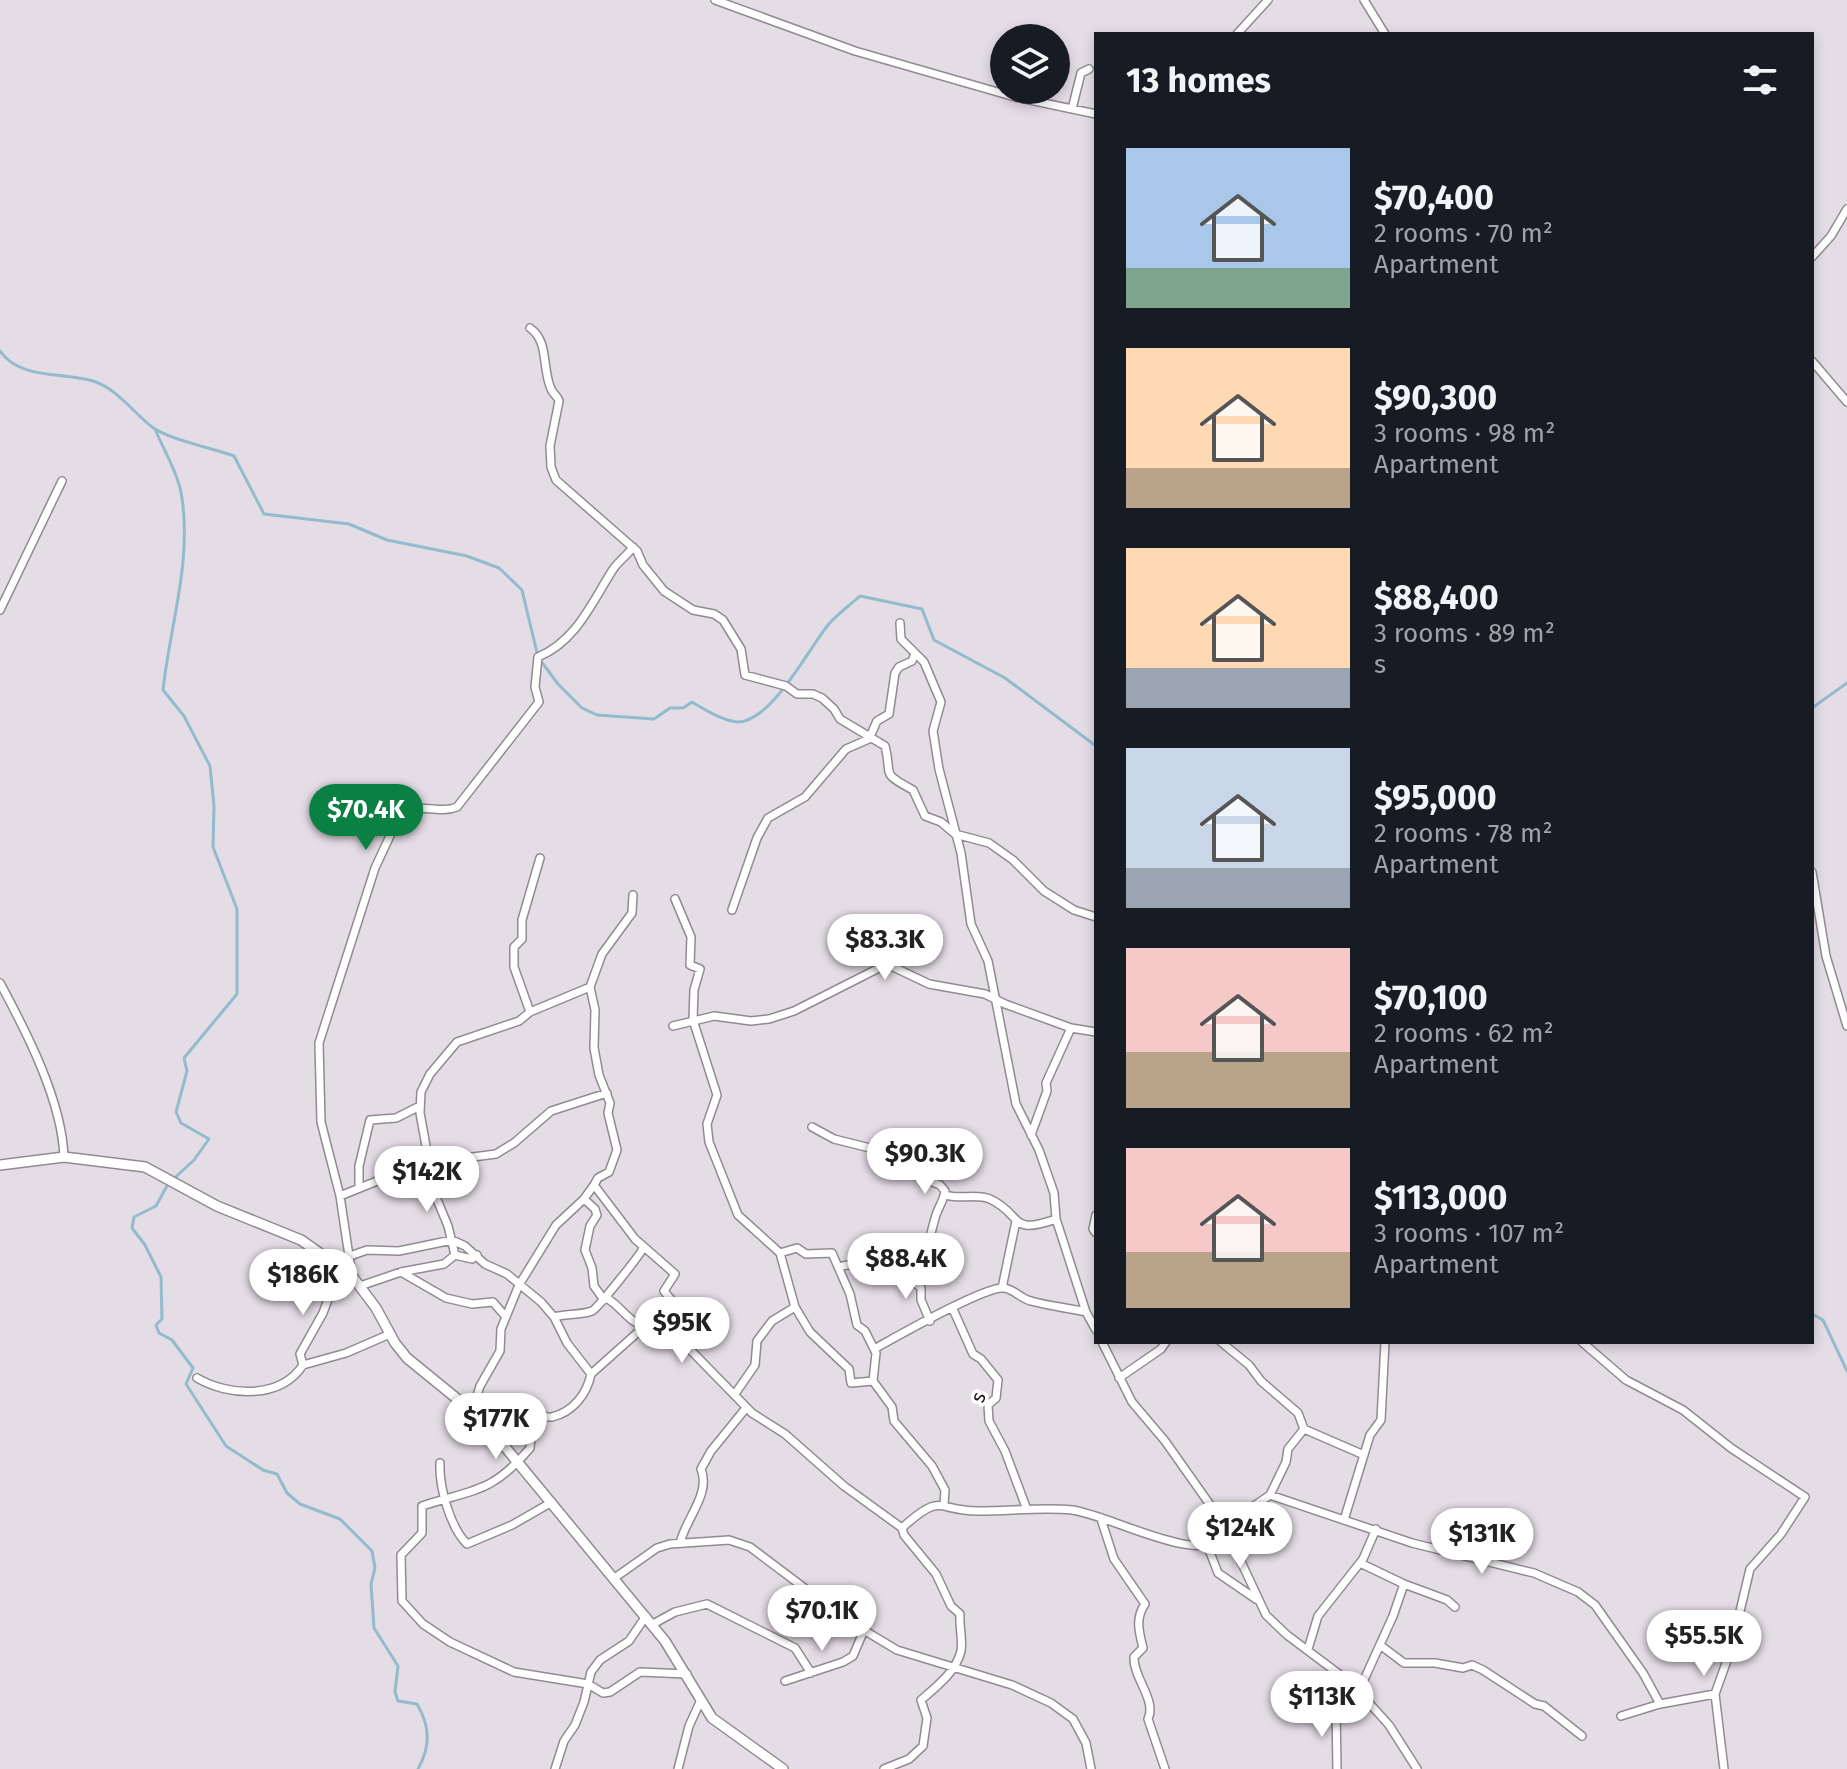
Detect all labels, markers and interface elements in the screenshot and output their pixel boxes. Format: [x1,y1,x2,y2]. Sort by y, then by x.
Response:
map controls [990,24,1070,104]
button: layers [990,24,1070,104]
icon: filters [1738,58,1782,102]
text: 13 homes [1126,60,1271,101]
text: $70,400 [1374,177,1494,218]
icon: home [1190,180,1286,276]
text: 2 rooms · 70 m² [1374,218,1553,249]
text: Apartment [1374,249,1499,280]
text: $90,300 [1374,377,1497,418]
icon: home [1190,380,1286,476]
text: 3 rooms · 98 m² [1374,418,1555,449]
text: Apartment [1374,449,1499,480]
text: $88,400 [1374,577,1499,618]
icon: home [1190,580,1286,676]
text: 3 rooms · 89 m² [1374,618,1555,649]
text: s [1374,649,1386,680]
text: $95,000 [1374,777,1497,818]
icon: home [1190,780,1286,876]
pin: $70.4K [301,784,431,852]
text: $70.4K [327,794,405,825]
text: 2 rooms · 78 m² [1374,818,1553,849]
text: Apartment [1374,849,1499,880]
pin: $83.3K [820,914,950,982]
text: $83.3K [845,924,925,955]
text: $70,100 [1374,977,1488,1018]
icon: home [1190,980,1286,1076]
text: 2 rooms · 62 m² [1374,1018,1554,1049]
text: Apartment [1374,1049,1499,1080]
pin: $90.3K [860,1128,990,1196]
text: $90.3K [885,1138,965,1169]
pin: $142K [371,1146,483,1214]
text: $142K [392,1156,462,1187]
text: $113,000 [1374,1177,1507,1218]
icon: home [1190,1180,1286,1276]
text: 3 rooms · 107 m² [1374,1218,1564,1249]
pin: $88.4K [841,1233,971,1301]
text: $88.4K [865,1243,947,1274]
pin: $186K [247,1249,359,1317]
text: Apartment [1374,1249,1499,1280]
text: $186K [267,1259,339,1290]
pin: $95K [635,1297,729,1365]
text: $95K [653,1307,711,1338]
street label: s [965,1388,991,1406]
pin: $177K [440,1393,552,1461]
text: $177K [463,1403,529,1434]
pin: $124K [1184,1502,1296,1570]
pin: $131K [1426,1508,1538,1576]
text: $124K [1205,1512,1275,1543]
text: $131K [1449,1518,1515,1549]
pin: $70.1K [757,1585,887,1653]
text: $70.1K [785,1595,859,1626]
pin: $55.5K [1639,1610,1769,1678]
text: $55.5K [1665,1620,1743,1651]
pin: $113K [1266,1671,1378,1739]
text: $113K [1289,1681,1355,1712]

